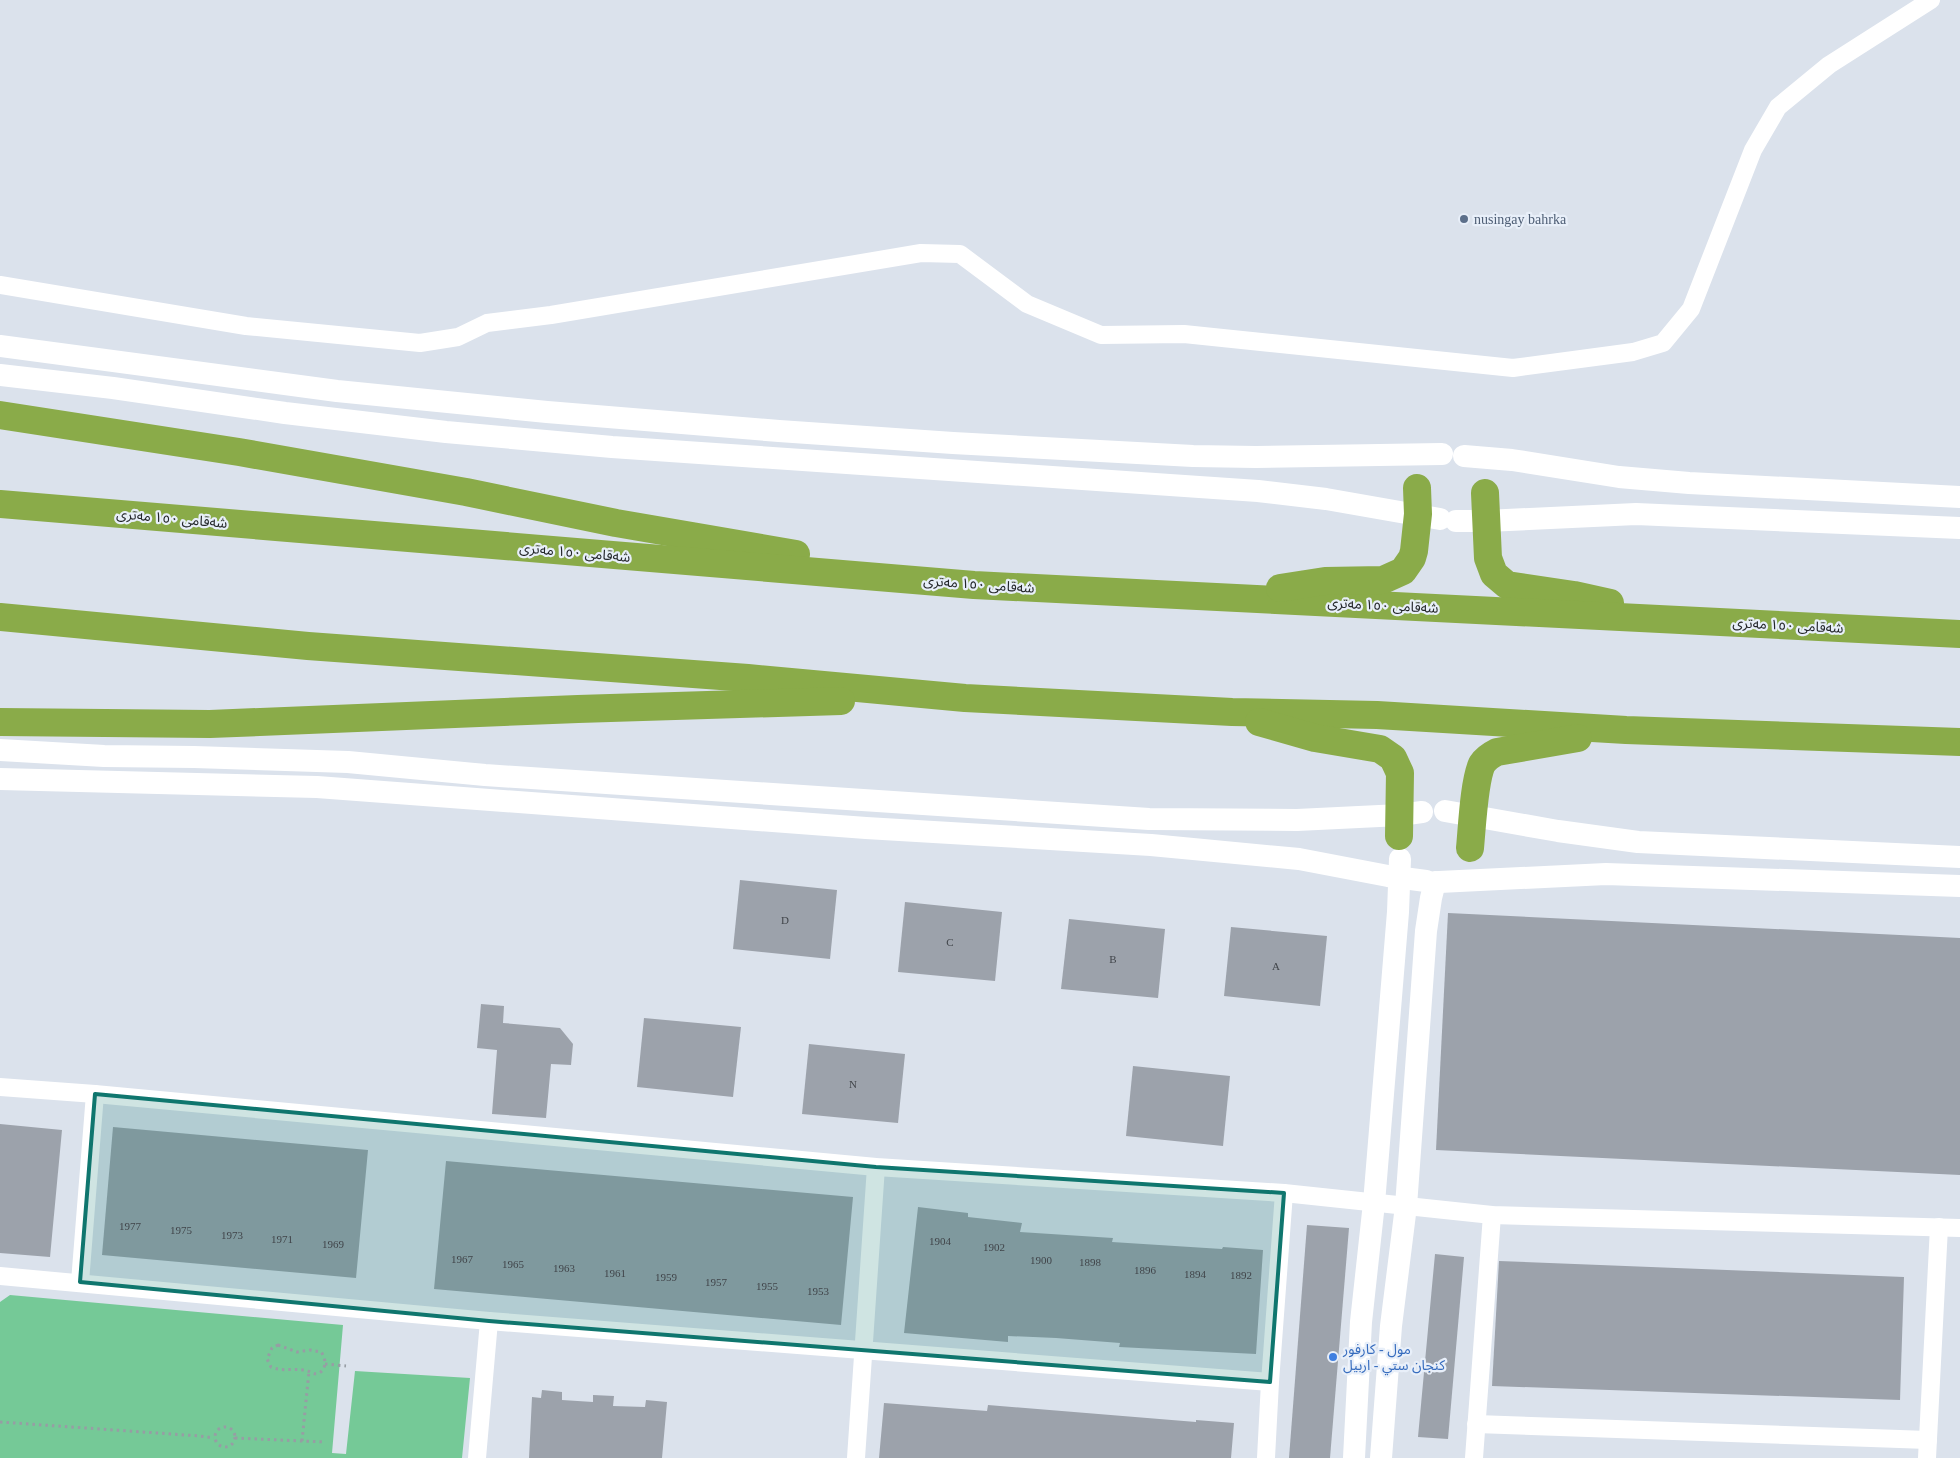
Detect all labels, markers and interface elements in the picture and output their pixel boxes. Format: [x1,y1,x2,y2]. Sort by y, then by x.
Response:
place label: nusingay bahrka [1474,212,1567,227]
marker: nusingay bahrka [1458,213,1470,225]
street label: شەقامی ١٥٠ مەتری [116,506,228,532]
street label: شەقامی ١٥٠ مەتری [519,540,631,566]
street label: شەقامی ١٥٠ مەتری [923,573,1035,597]
street label: شەقامی ١٥٠ مەتری [1327,595,1439,617]
street label: شەقامی ١٥٠ مەتری [1732,615,1844,637]
house number: D [781,914,789,926]
house number: C [946,936,954,948]
house number: B [1109,953,1117,965]
house number: A [1272,960,1280,972]
house number: N [849,1078,857,1090]
house number: 1977 [119,1220,142,1232]
house number: 1975 [170,1224,193,1236]
house number: 1973 [221,1229,244,1241]
house number: 1971 [271,1233,293,1245]
house number: 1904 [929,1235,952,1247]
house number: 1969 [322,1238,345,1250]
house number: 1902 [983,1241,1005,1253]
house number: 1967 [451,1253,474,1265]
house number: 1900 [1030,1254,1053,1266]
house number: 1898 [1079,1256,1102,1268]
house number: 1965 [502,1258,525,1270]
house number: 1963 [553,1262,576,1274]
house number: 1896 [1134,1264,1157,1276]
house number: 1961 [604,1267,626,1279]
house number: 1894 [1184,1268,1207,1280]
house number: 1892 [1230,1269,1252,1281]
house number: 1959 [655,1271,678,1283]
house number: 1957 [705,1276,728,1288]
house number: 1955 [756,1280,779,1292]
house number: 1953 [807,1285,830,1297]
place label: مول - كارفور كنجان ستي - اربيل [1342,1342,1445,1376]
marker: مول - كارفور كنجان ستي - اربيل [1327,1351,1339,1363]

